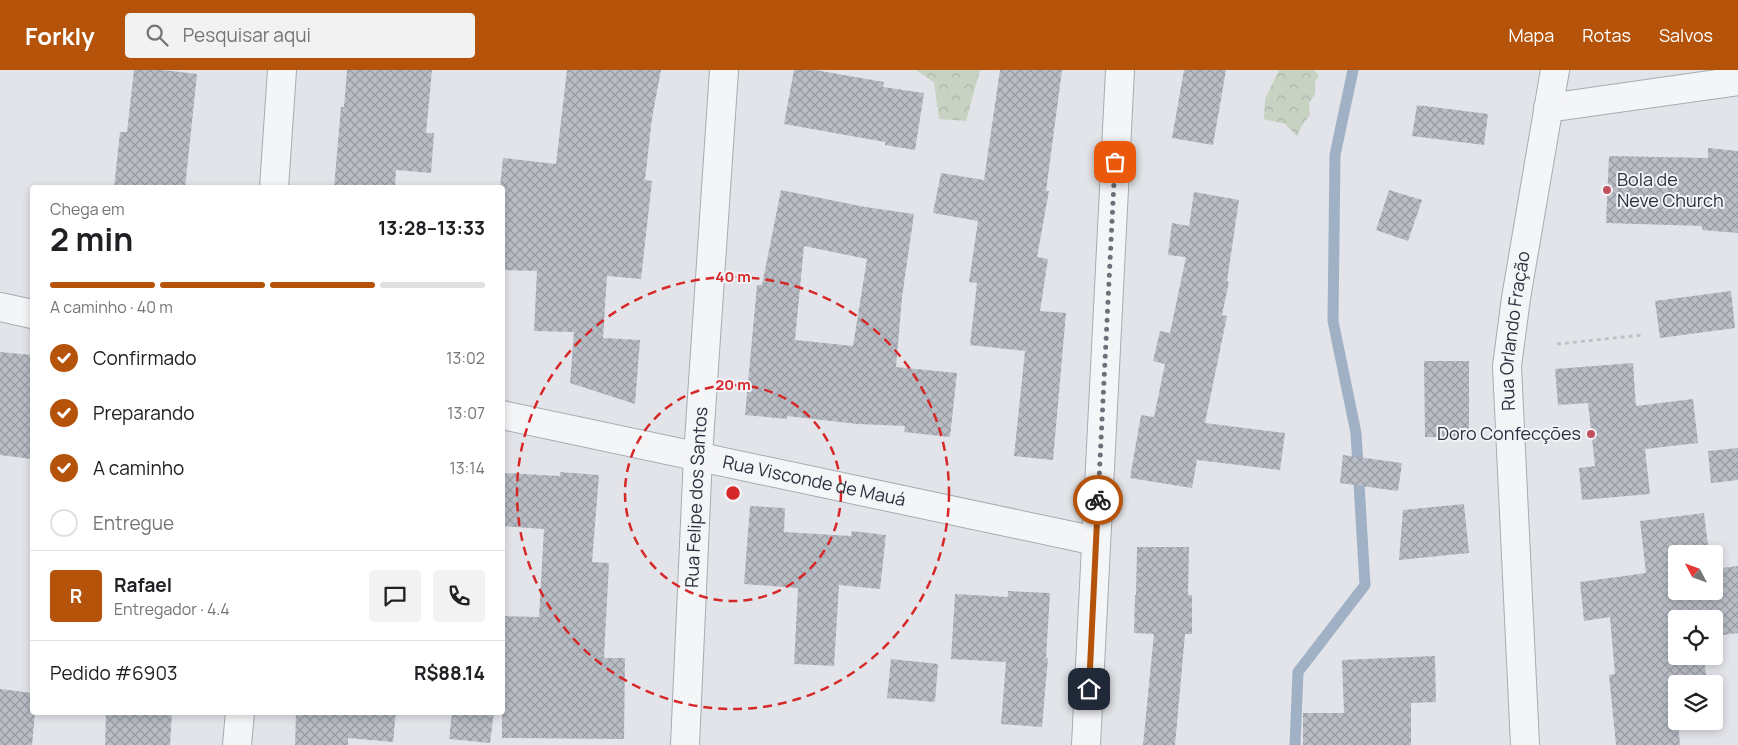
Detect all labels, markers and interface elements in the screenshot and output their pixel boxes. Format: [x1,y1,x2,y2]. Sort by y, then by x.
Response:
search box [125,13,475,58]
text: Forkly [25,19,95,52]
icon: search [143,21,171,49]
text: Pesquisar aqui [183,22,311,48]
text: Mapa [1508,23,1554,47]
text: Rotas [1582,23,1631,47]
text: Salvos [1659,23,1713,47]
pin [1094,141,1136,183]
icon: bag [1101,148,1129,176]
place label: Bola de Neve Church [1617,167,1724,212]
marker: Bola de Neve Church [1601,184,1613,196]
text: Chega em [50,198,125,220]
text: 13:28–13:33 [378,215,485,241]
text: 2 min [50,217,133,261]
street label: Rua Orlando Fração [1494,249,1535,411]
text: 40 m [715,266,751,287]
text: A caminho · 40 m [50,296,173,318]
icon: check [50,344,78,372]
text: Confirmado [93,345,197,371]
text: 13:02 [446,347,485,369]
text: 20 m [715,374,751,395]
icon: check [50,399,78,427]
text: Preparando [93,400,195,426]
text: 13:07 [447,402,485,424]
street label: Rua Felipe dos Santos [679,406,712,588]
place label: Doro Confecções [1437,421,1581,445]
marker: Doro Confecções [1585,428,1597,440]
street label: Rua Visconde de Mauá [721,449,908,511]
icon: check [50,454,78,482]
text: A caminho [93,455,184,481]
text: 13:14 [449,457,485,479]
courier [1073,475,1123,525]
centre of rings [724,484,742,502]
icon: bike [1084,486,1112,514]
text: Entregue [93,510,174,536]
north arrow [1668,545,1722,600]
map controls [1668,545,1723,730]
button: chat [369,570,421,622]
button: phone [433,570,485,622]
text: Rafael [114,572,172,598]
text: R [70,583,82,609]
text: Entregador · 4.4 [114,598,230,620]
button: locate [1668,610,1723,665]
text: Pedido #6903 [50,660,177,686]
text: R$88.14 [414,660,485,686]
pin [1068,668,1110,710]
icon: home [1075,675,1103,703]
button: layers [1668,675,1723,730]

